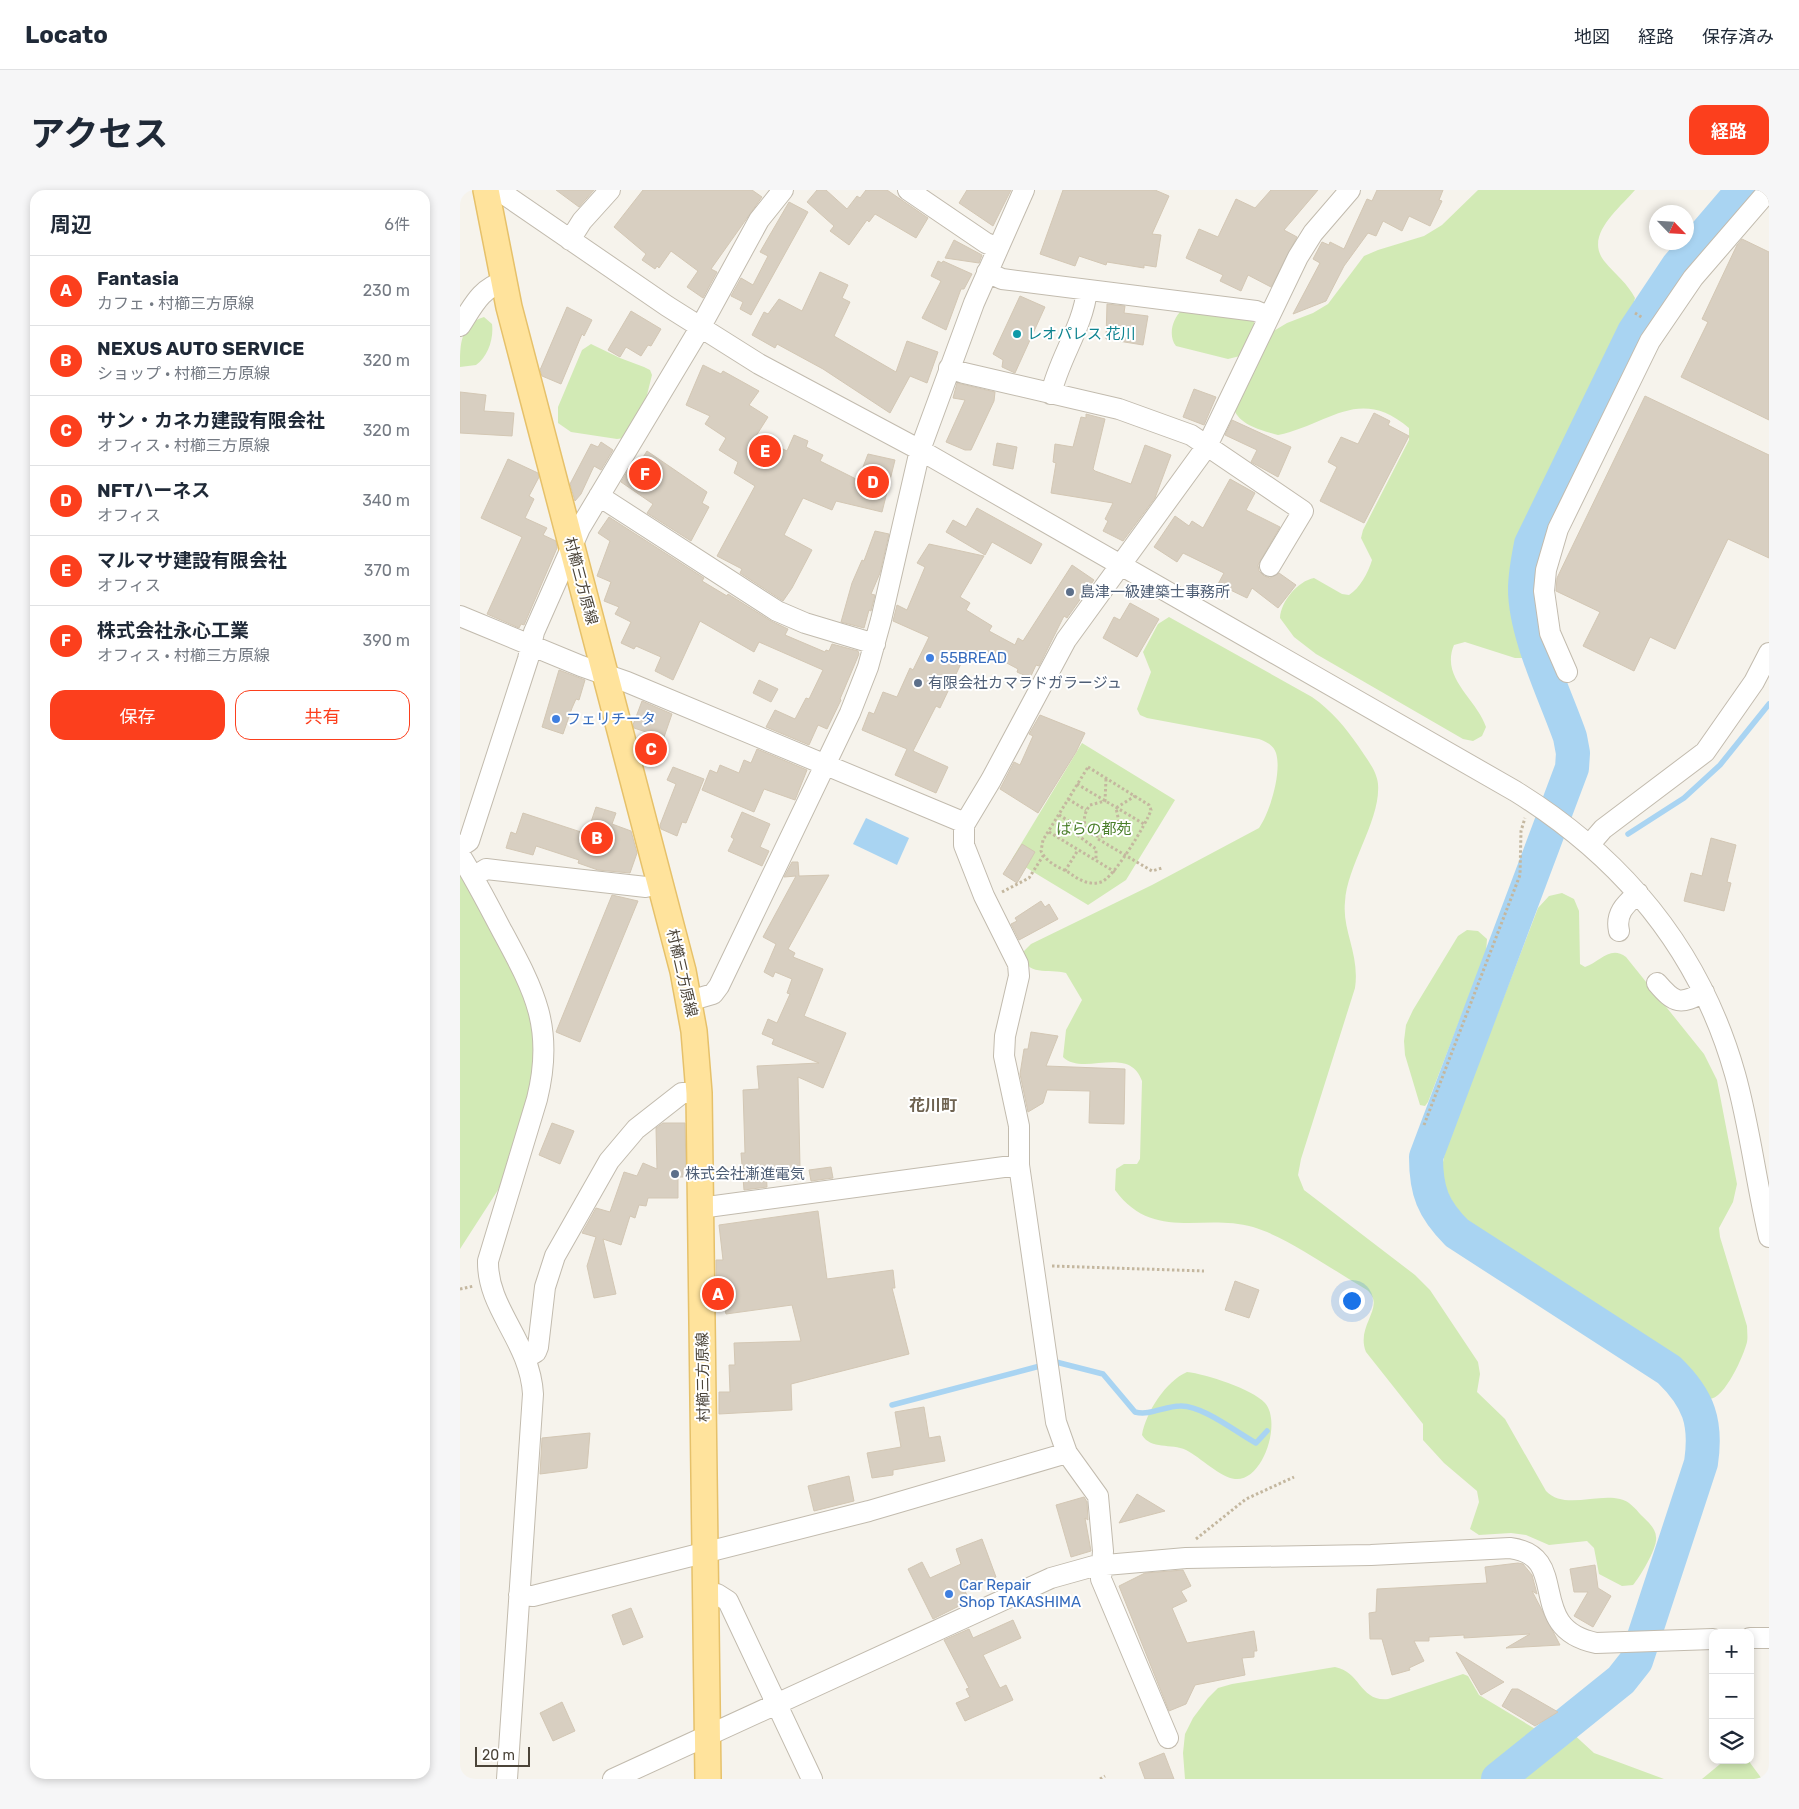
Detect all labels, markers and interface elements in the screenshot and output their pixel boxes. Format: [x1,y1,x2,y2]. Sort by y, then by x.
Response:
text: Locato [25,21,108,49]
text: 地図 [1574,26,1610,48]
text: 経路 [1638,26,1674,48]
text: 保存済み [1702,26,1774,48]
button: 経路 [1689,105,1769,155]
text: アクセス [30,113,168,155]
north arrow [1649,205,1694,250]
text: 周辺 [50,212,92,237]
text: 6件 [384,215,410,234]
text: Fantasia [97,267,179,290]
text: A [60,281,72,300]
text: 230 m [363,281,410,300]
text: カフェ · 村櫛三方原線 [97,294,254,313]
place label: レオパレス 花川 [1027,325,1136,343]
marker: レオパレス 花川 [1011,328,1023,340]
text: NEXUS AUTO SERVICE [97,337,304,360]
text: B [60,351,72,370]
text: 320 m [363,351,410,370]
text: ショップ · 村櫛三方原線 [97,364,270,383]
text: サン・カネカ建設有限会社 [97,409,325,432]
text: C [60,421,72,440]
text: 320 m [363,421,410,440]
pin: E [749,432,781,470]
text: オフィス · 村櫛三方原線 [97,436,270,455]
pin: F [629,455,661,493]
pin: D [857,463,889,501]
text: NFTハーネス [97,479,210,502]
text: D [60,491,72,510]
text: 340 m [362,491,410,510]
text: オフィス [97,506,161,525]
street label: 村櫛三方原線 [561,535,601,627]
text: マルマサ建設有限会社 [97,549,287,572]
text: E [61,561,71,580]
text: 370 m [364,561,410,580]
text: オフィス [97,576,161,595]
place label: 島津一級建築士事務所 [1080,583,1230,601]
marker: 島津一級建築士事務所 [1064,586,1076,598]
text: 株式会社永心工業 [97,619,249,642]
text: F [61,631,71,650]
text: 390 m [363,631,410,650]
text: オフィス · 村櫛三方原線 [97,646,270,665]
place label: 55BREAD [940,649,1007,667]
marker: 55BREAD [924,652,936,664]
place label: 有限会社カマラドガラージュ [928,674,1122,692]
marker: 有限会社カマラドガラージュ [912,677,924,689]
button: 保存 [50,690,225,740]
button: 共有 [235,690,410,740]
place label: フェリチータ [566,710,656,728]
marker: フェリチータ [550,713,562,725]
pin: C [635,730,667,768]
pin: B [581,819,613,857]
park label: ばらの都苑 [1056,820,1132,838]
street label: 村櫛三方原線 [663,927,701,1019]
district label: 花川町 [909,1096,957,1115]
place label: 株式会社漸進電気 [685,1165,805,1183]
marker: 株式会社漸進電気 [669,1168,681,1180]
pin: A [702,1275,734,1313]
your location [1339,1288,1365,1314]
street label: 村櫛三方原線 [693,1332,713,1422]
place label: Car Repair Shop TAKASHIMA [959,1576,1081,1611]
marker: Car Repair Shop TAKASHIMA [943,1588,955,1600]
map controls [1709,1629,1754,1764]
button: + [1709,1629,1754,1674]
button: − [1709,1674,1754,1719]
button: layers [1709,1719,1754,1764]
scale bar [475,1744,530,1767]
text: 20 m [482,1747,515,1764]

